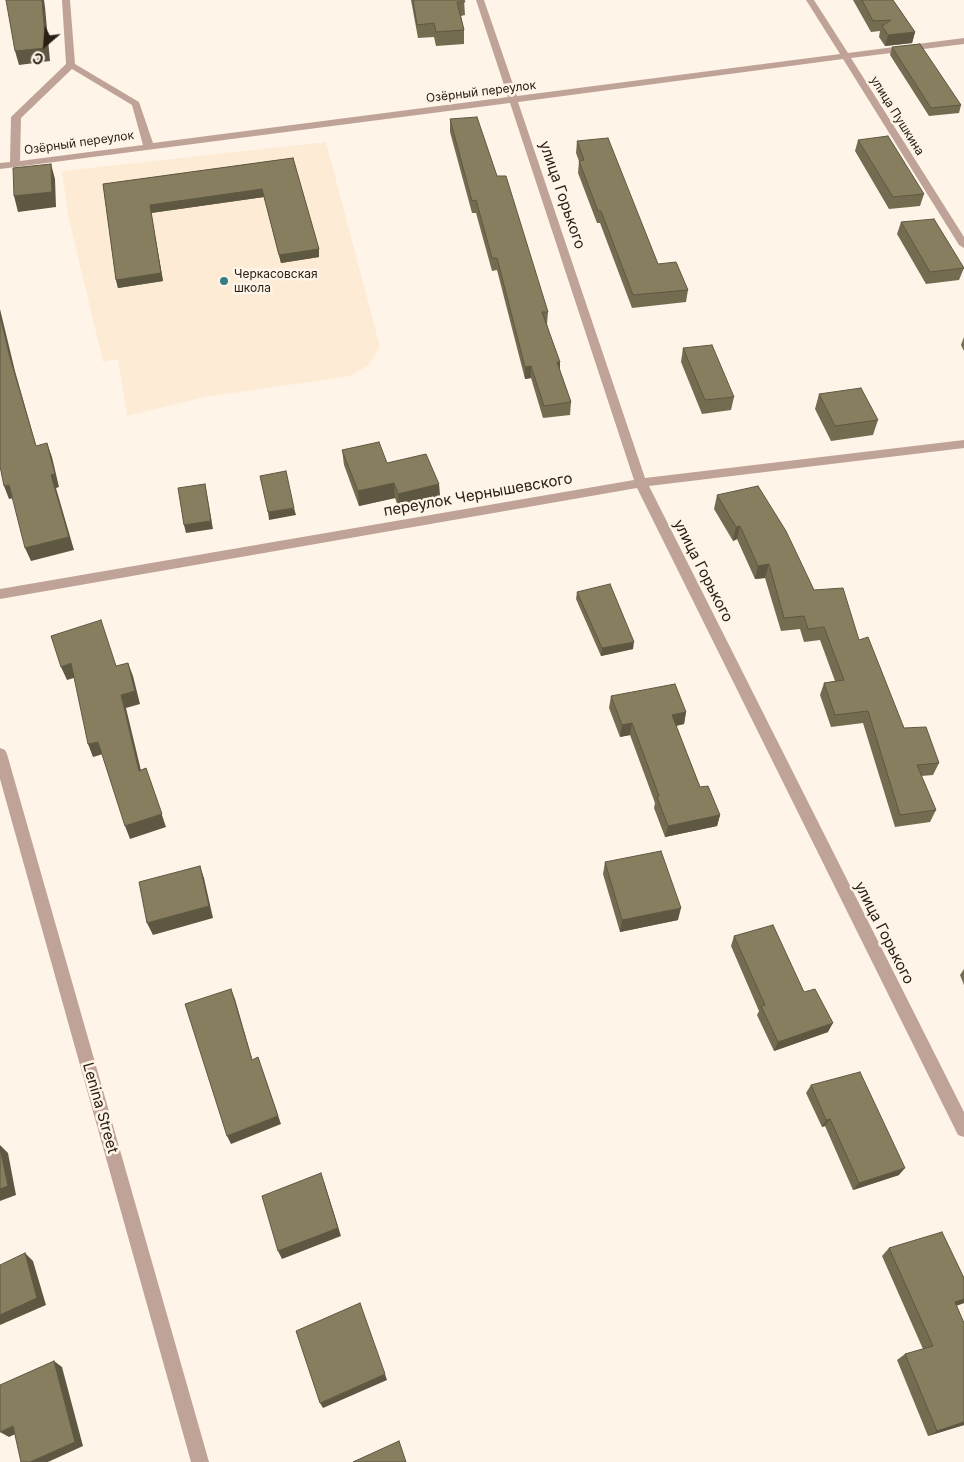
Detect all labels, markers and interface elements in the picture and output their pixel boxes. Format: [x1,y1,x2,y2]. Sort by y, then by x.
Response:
north arrow [20,20,70,70]
text: С [29,49,46,69]
street label: улица Пушкина [867,74,927,158]
street label: Озёрный переулок [425,78,537,106]
street label: Озёрный переулок [23,128,135,158]
street label: улица Горького [535,139,589,251]
place label: Черкасовская школа [234,267,318,295]
marker: Черкасовская школа [218,275,230,287]
street label: переулок Чернышевского [382,470,574,520]
street label: улица Горького [669,517,737,625]
street label: улица Горького [850,879,918,987]
street label: Lenina Street [78,1061,122,1155]

